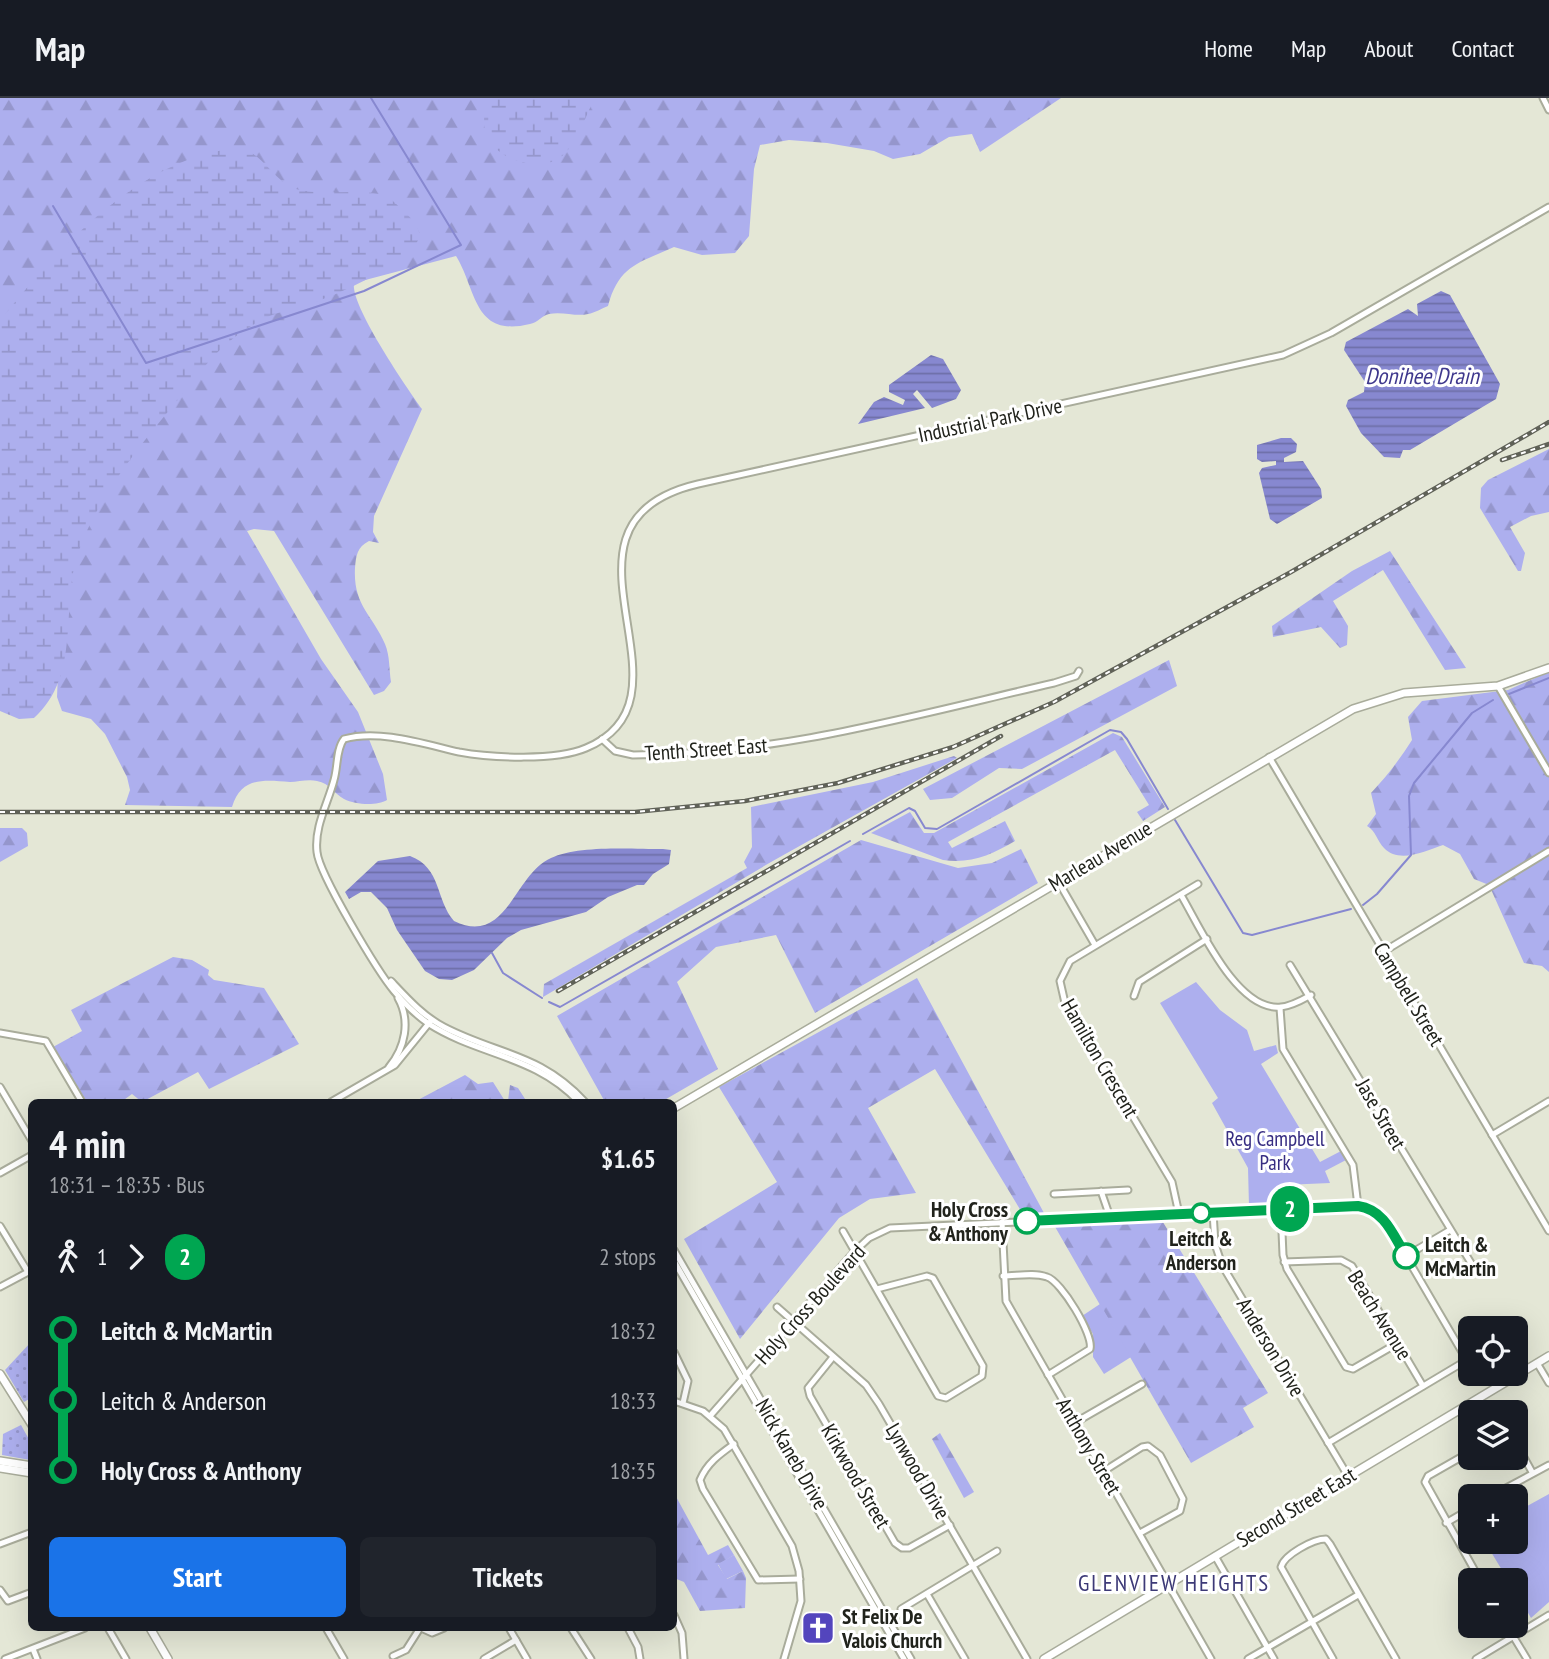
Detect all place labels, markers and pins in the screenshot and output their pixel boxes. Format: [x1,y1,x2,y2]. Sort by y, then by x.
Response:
place label: Holy Cross & Anthony [928,1196,1009,1247]
marker: Leitch & Anderson [1191,1203,1211,1223]
marker: Holy Cross & Anthony [1014,1208,1040,1234]
place label: Leitch & Anderson [1165,1225,1236,1276]
place label: Leitch & McMartin [1425,1231,1496,1282]
marker: Leitch & McMartin [1393,1243,1419,1269]
place label: St Felix De Valois Church [841,1603,942,1654]
church icon: St Felix De Valois Church [799,1609,837,1647]

